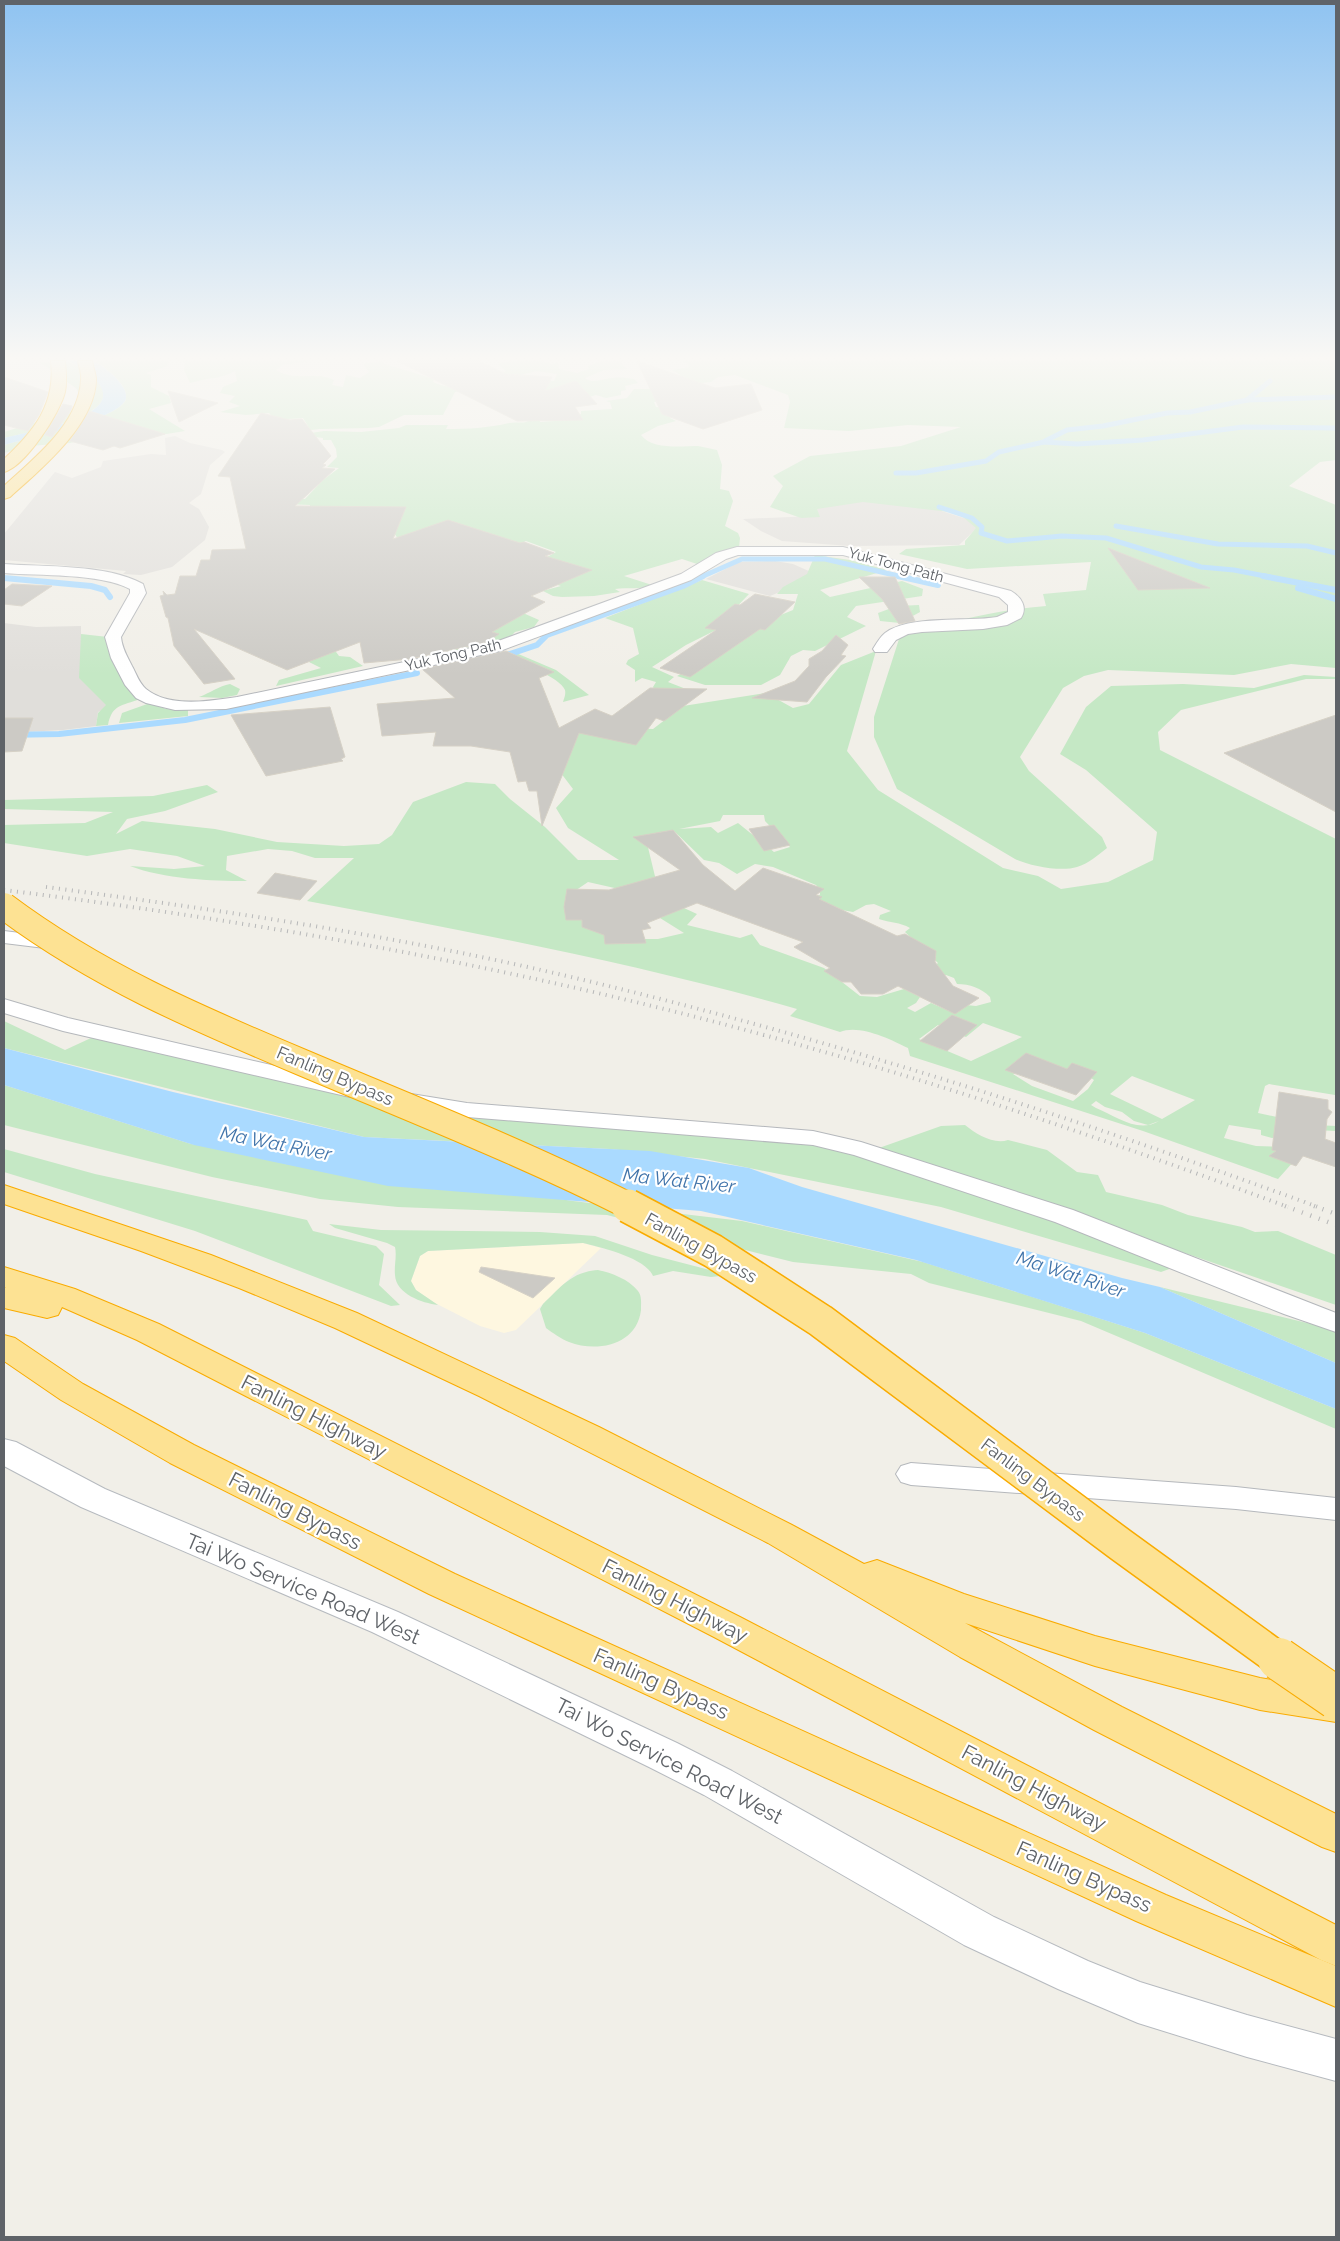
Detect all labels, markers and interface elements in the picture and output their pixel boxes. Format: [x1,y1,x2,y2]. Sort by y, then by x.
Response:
street label: Yuk Tong Path [846,544,946,586]
street label: Yuk Tong Path [403,635,503,675]
street label: Fanling Bypass [274,1042,397,1110]
water label: Ma Wat River [218,1121,335,1165]
water label: Ma Wat River [622,1163,738,1197]
street label: Fanling Bypass [642,1208,761,1287]
water label: Ma Wat River [1014,1246,1129,1302]
street label: Fanling Highway [237,1369,391,1464]
street label: Fanling Bypass [977,1434,1090,1526]
street label: Fanling Bypass [225,1466,366,1555]
street label: Tai Wo Service Road West [182,1528,424,1649]
street label: Fanling Highway [598,1553,752,1648]
street label: Fanling Bypass [590,1643,733,1725]
street label: Tai Wo Service Road West [551,1692,787,1829]
street label: Fanling Highway [958,1739,1111,1836]
street label: Fanling Bypass [1013,1836,1156,1918]

